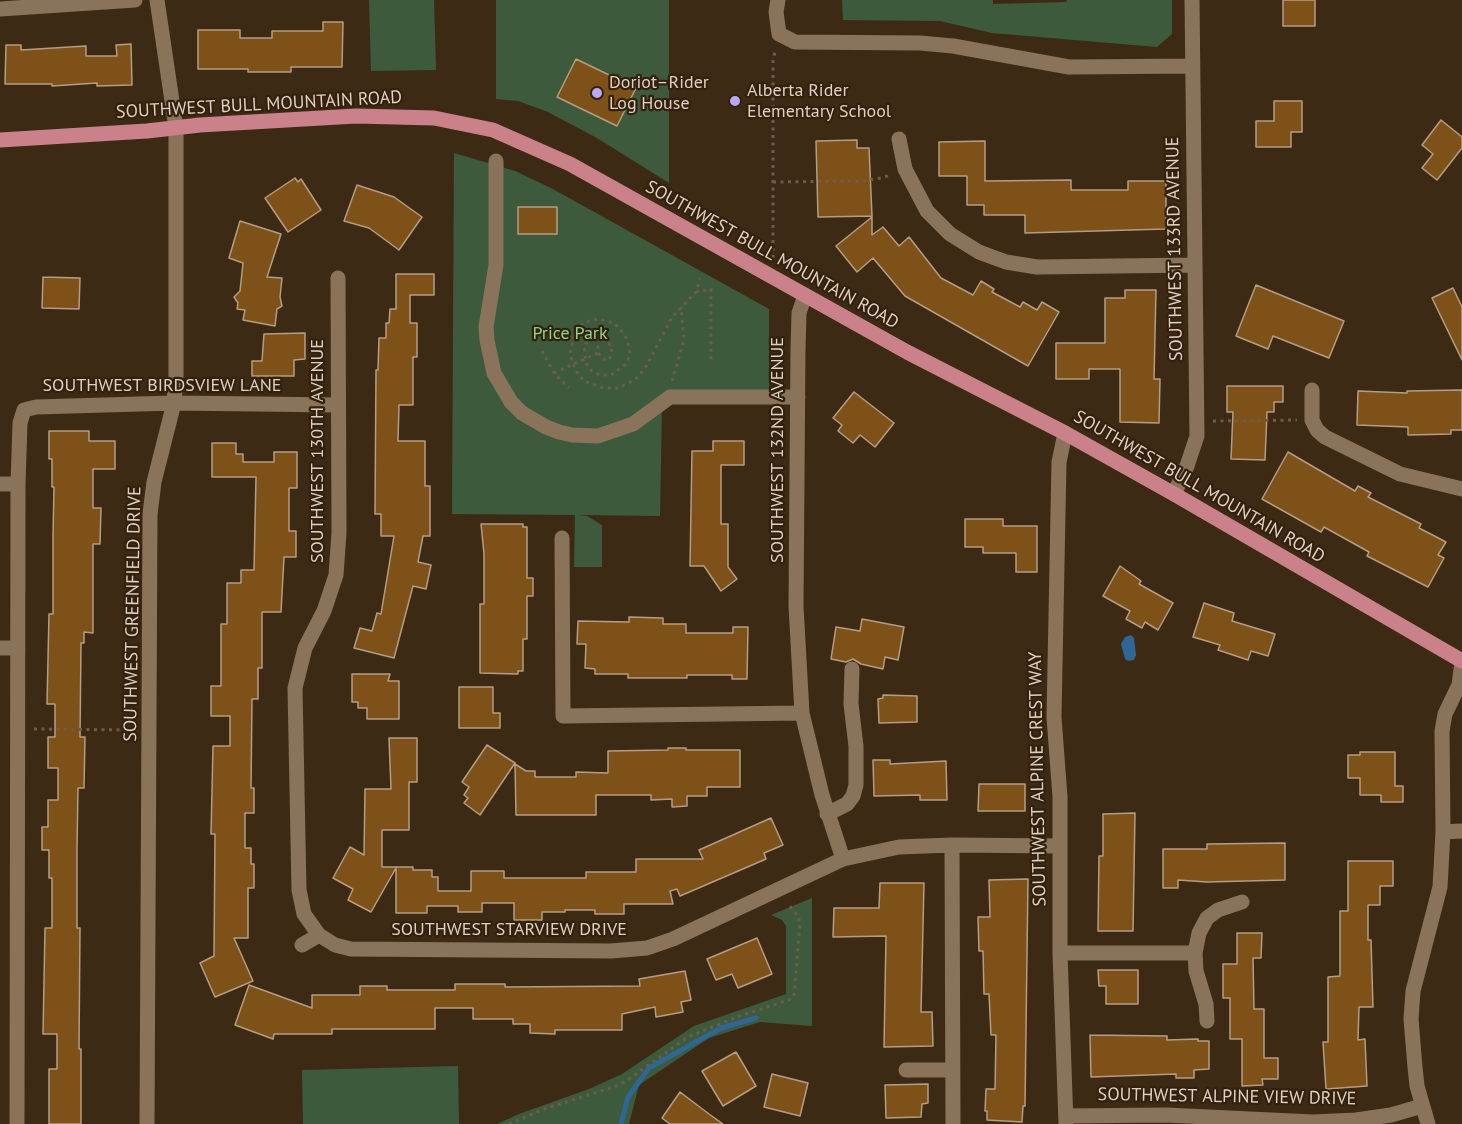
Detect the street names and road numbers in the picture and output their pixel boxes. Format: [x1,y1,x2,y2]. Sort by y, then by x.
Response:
street label: SOUTHWEST BULL MOUNTAIN ROAD [116,87,402,123]
street label: SOUTHWEST 133RD AVENUE [1162,137,1188,361]
street label: SOUTHWEST BULL MOUNTAIN ROAD [642,176,902,334]
street label: SOUTHWEST 132ND AVENUE [767,337,789,563]
street label: SOUTHWEST 130TH AVENUE [307,339,329,563]
street label: SOUTHWEST BIRDSVIEW LANE [43,375,281,397]
street label: SOUTHWEST BULL MOUNTAIN ROAD [1070,406,1328,568]
street label: SOUTHWEST GREENFIELD DRIVE [120,486,146,742]
street label: SOUTHWEST ALPINE CREST WAY [1025,651,1051,907]
street label: SOUTHWEST STARVIEW DRIVE [391,919,627,941]
street label: SOUTHWEST ALPINE VIEW DRIVE [1097,1084,1357,1110]

